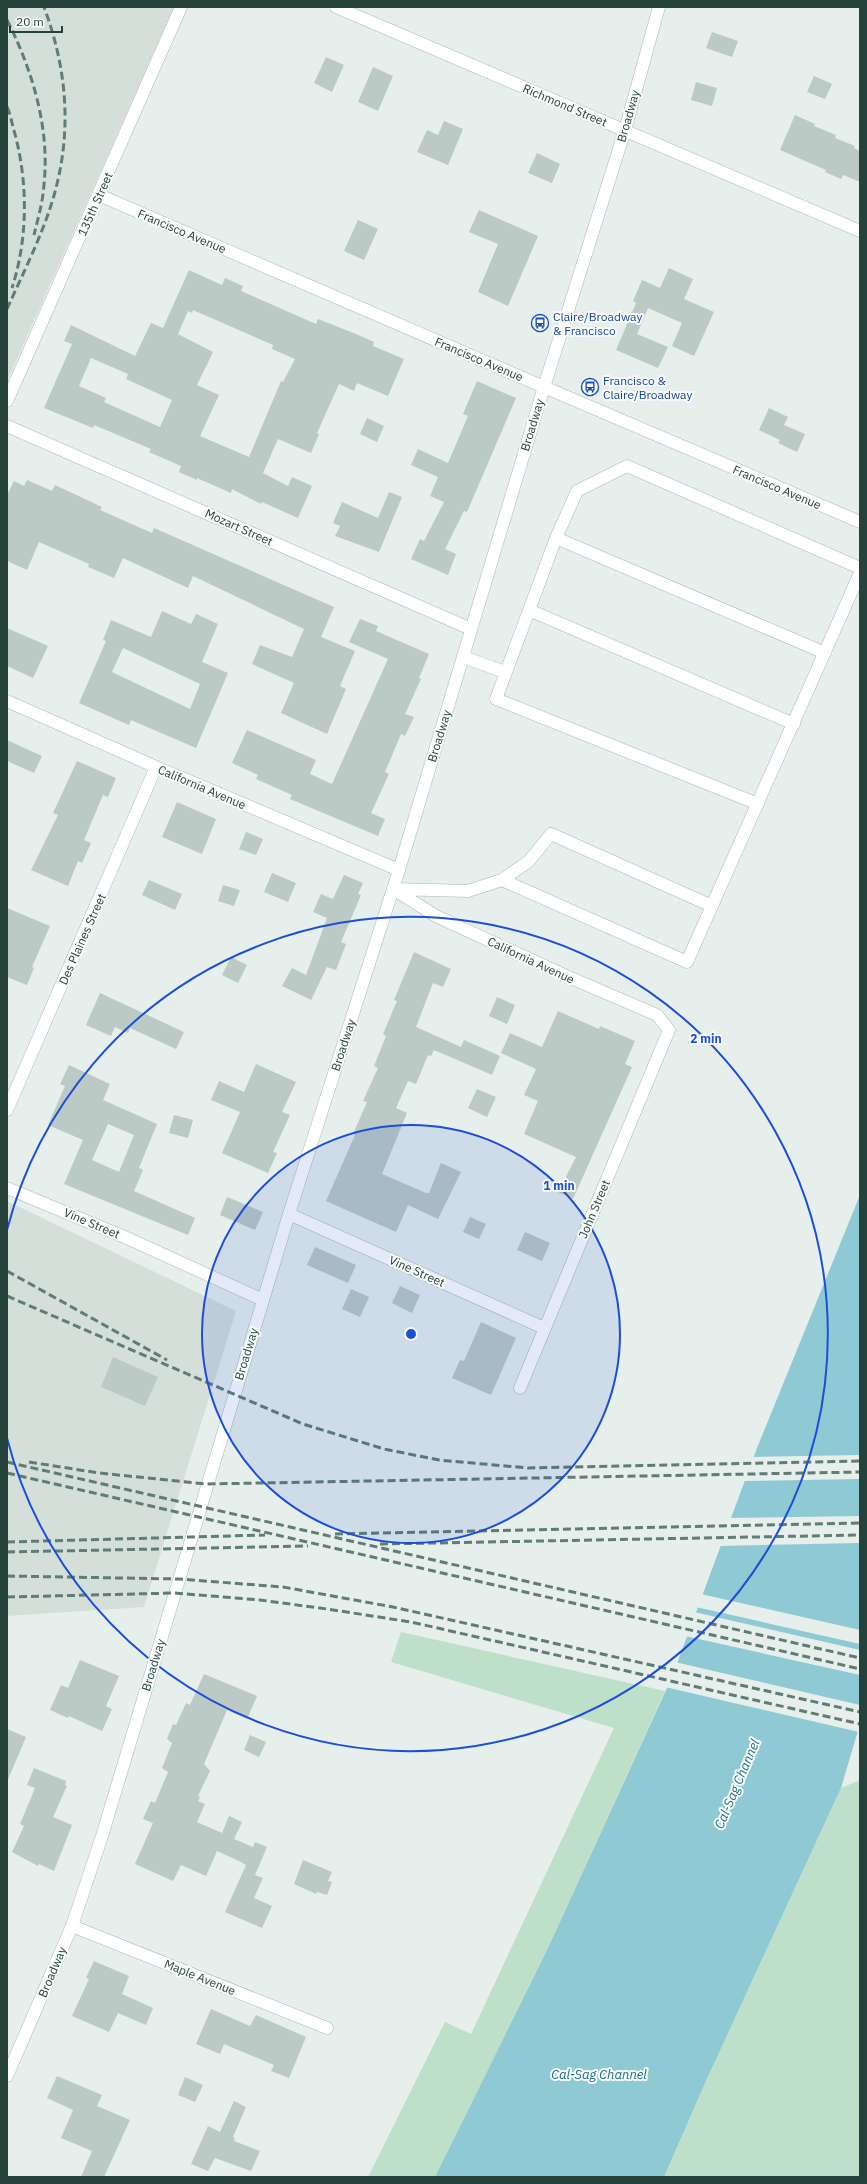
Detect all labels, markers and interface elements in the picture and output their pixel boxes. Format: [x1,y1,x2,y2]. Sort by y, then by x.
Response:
scale bar [10,8,62,34]
text: 20 m [16,14,44,29]
street label: Richmond Street [521,80,609,130]
street label: Broadway [613,88,643,144]
street label: 135th Street [74,170,116,238]
street label: Francisco Avenue [136,206,229,257]
place label: Claire/Broadway & Francisco [553,309,642,338]
bus stop icon: Claire/Broadway & Francisco [530,313,550,333]
street label: Francisco Avenue [433,334,526,385]
place label: Francisco & Claire/Broadway [603,373,692,402]
bus stop icon: Francisco & Claire/Broadway [580,377,600,397]
street label: Broadway [517,397,547,453]
street label: Francisco Avenue [731,462,824,513]
street label: Mozart Street [203,505,275,549]
street label: Broadway [424,708,454,764]
street label: California Avenue [156,762,249,812]
street label: Des Plaines Street [55,891,109,987]
street label: California Avenue [485,933,577,987]
street label: Broadway [328,1017,358,1073]
text: 2 min [690,1031,722,1046]
street label: John Street [575,1177,613,1241]
text: 1 min [543,1178,575,1193]
street label: Vine Street [62,1204,122,1242]
street label: Vine Street [387,1252,447,1290]
street label: Broadway [231,1326,261,1382]
centre of rings [404,1327,418,1341]
street label: Broadway [138,1637,168,1693]
water label: Cal-Sag Channel [710,1736,764,1831]
street label: Broadway [35,1944,69,2000]
street label: Maple Avenue [162,1956,238,1998]
water label: Cal-Sag Channel [551,2066,647,2083]

